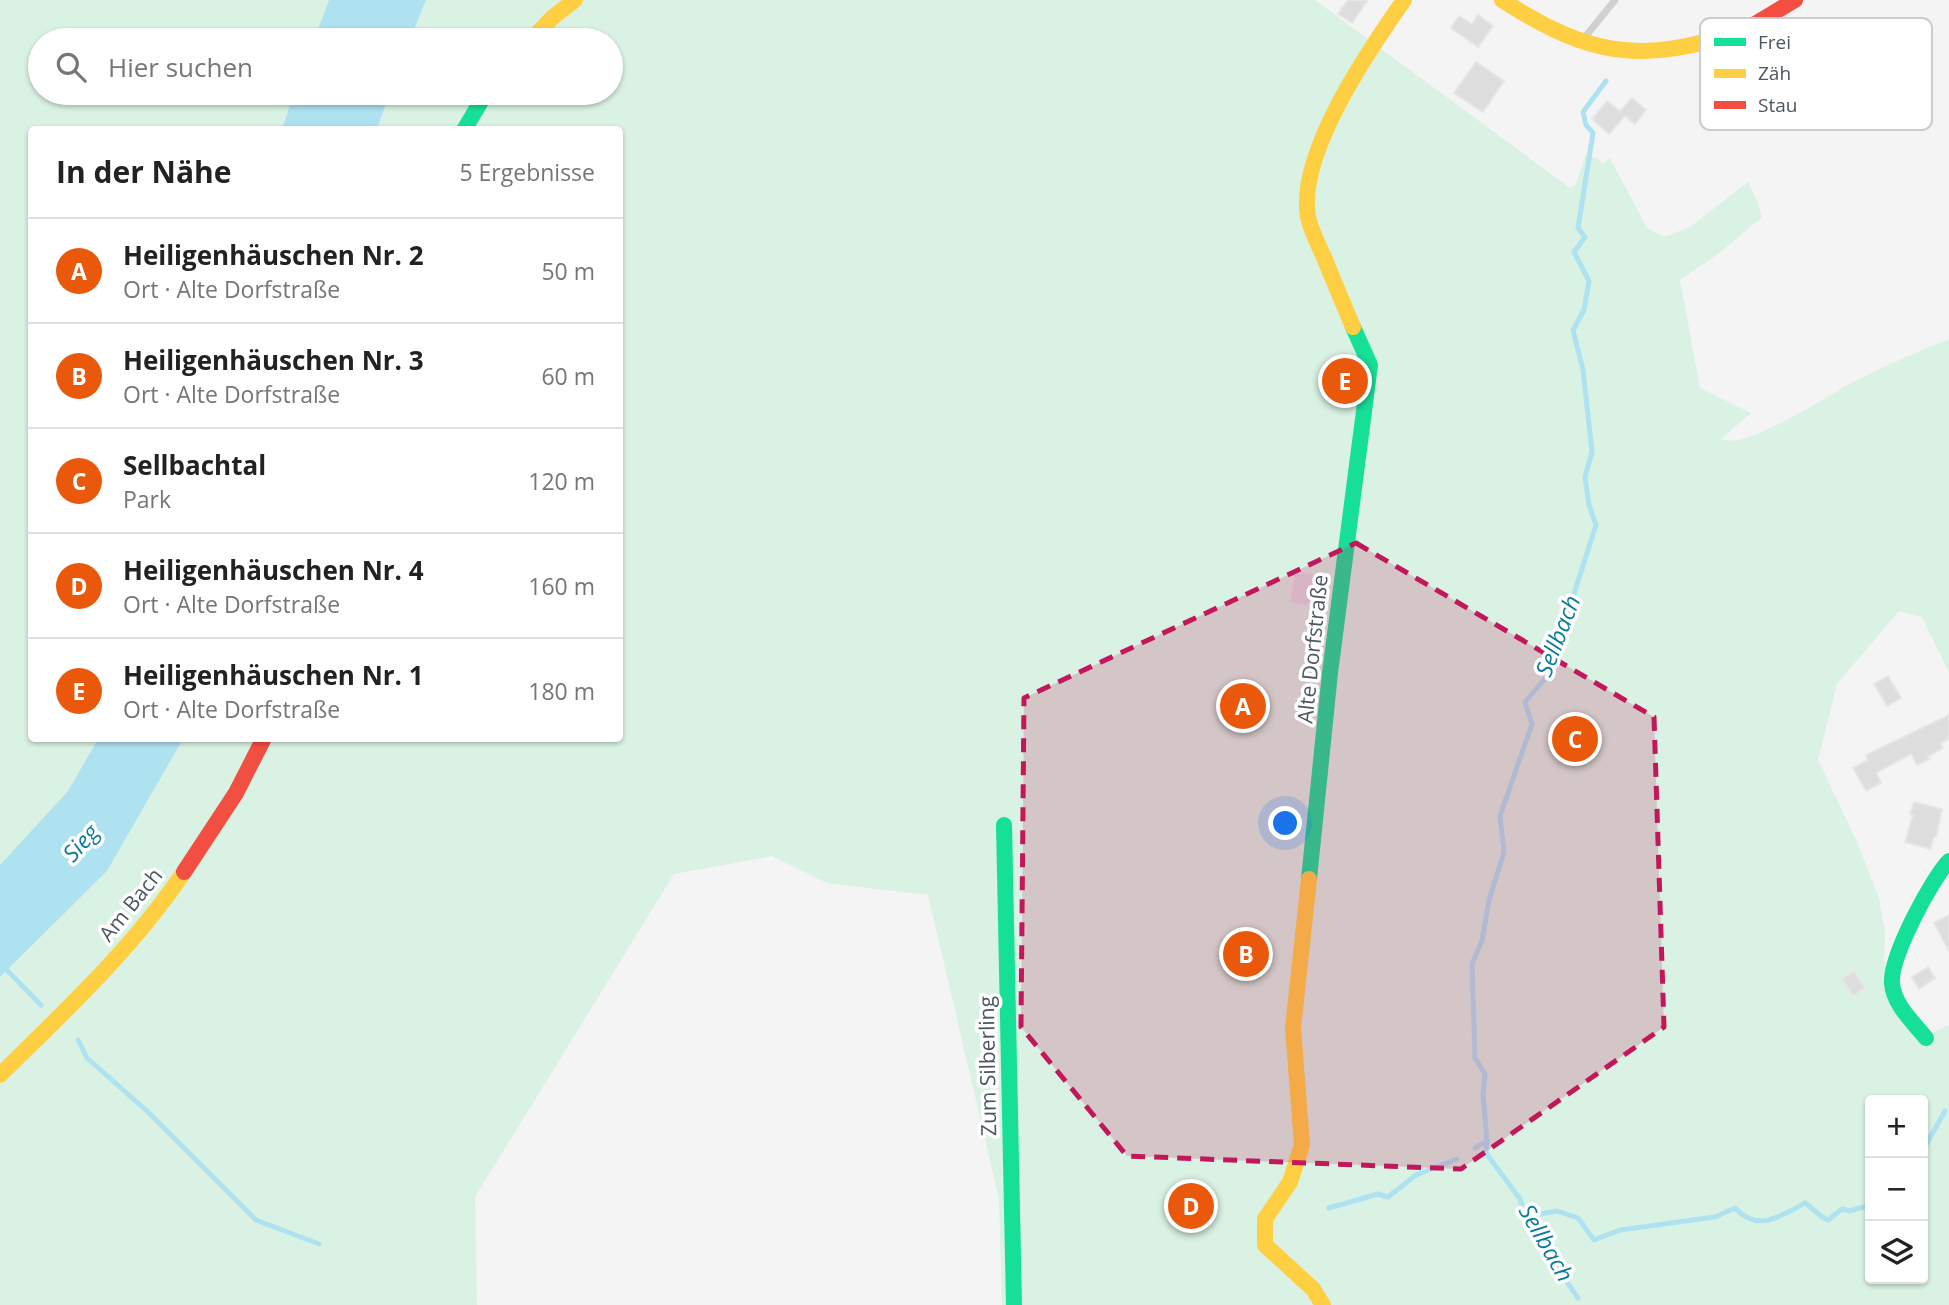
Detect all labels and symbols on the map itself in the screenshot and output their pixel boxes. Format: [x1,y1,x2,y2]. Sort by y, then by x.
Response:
legend [1700,18,1932,130]
text: Frei [1758,29,1791,55]
text: Zäh [1758,60,1791,86]
text: Stau [1758,92,1797,118]
pin: E [1322,355,1368,407]
street label: Alte Dorfstraße [1290,573,1334,725]
water label: Sellbach [1527,590,1587,681]
pin: A [1220,680,1266,732]
pin: C [1552,713,1598,765]
your location [1268,806,1302,840]
water label: Sieg [55,816,107,868]
street label: Am Bach [92,862,168,947]
pin: B [1223,928,1269,980]
street label: Zum Silberling [972,996,1002,1136]
pin: D [1168,1180,1214,1232]
water label: Sellbach [1512,1198,1582,1287]

